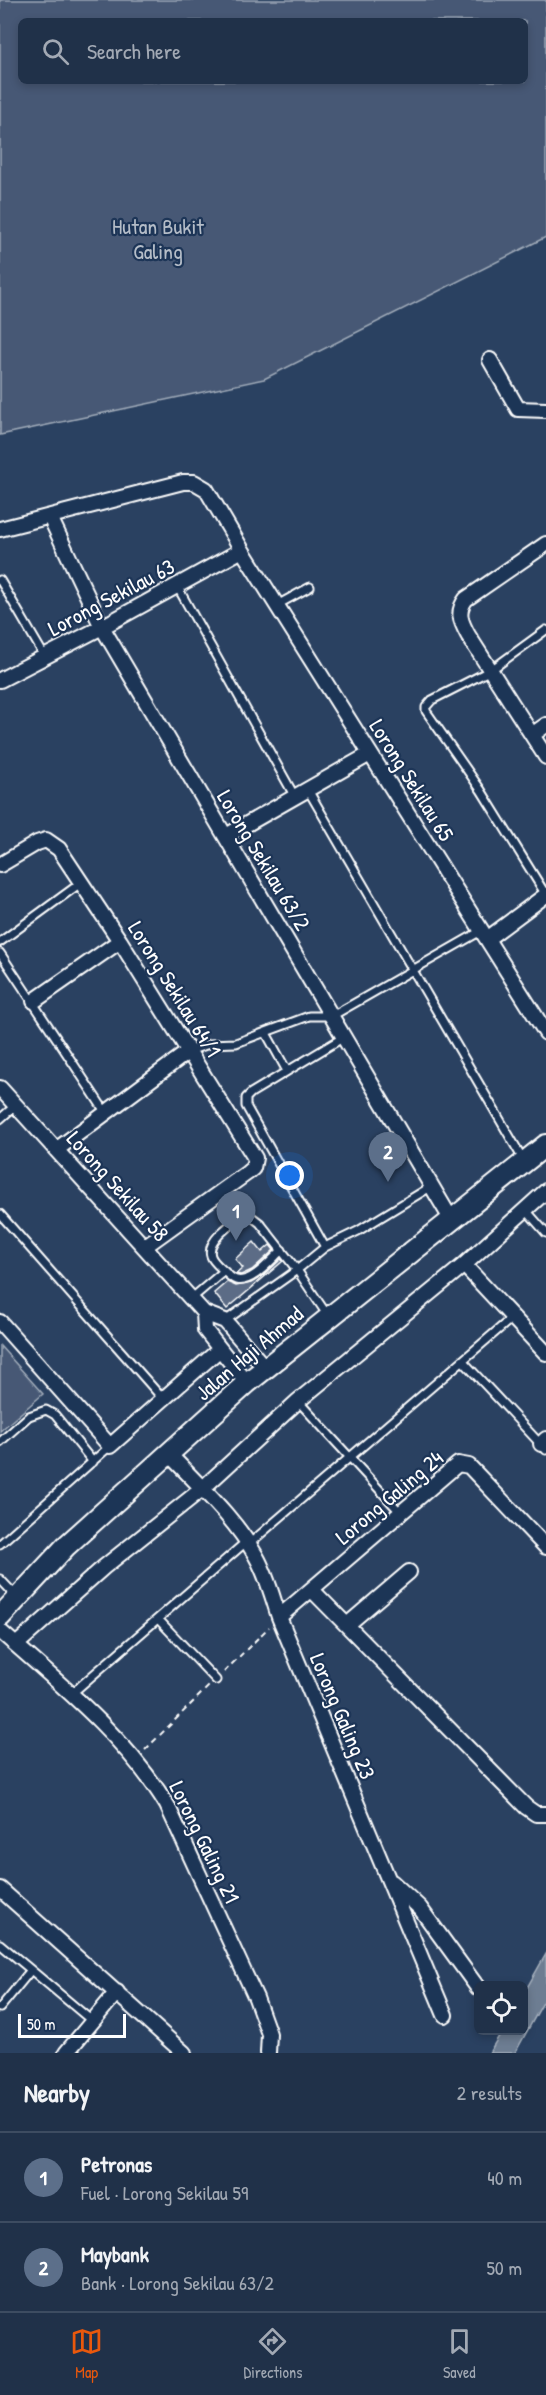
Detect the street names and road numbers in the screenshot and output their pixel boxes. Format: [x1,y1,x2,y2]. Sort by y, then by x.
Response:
street label: Lorong Sekilau 63 [43,551,180,643]
street label: Lorong Sekilau 65 [363,713,461,847]
street label: Lorong Sekilau 63/2 [210,784,318,936]
street label: Lorong Sekilau 64/1 [121,915,229,1063]
street label: Lorong Sekilau 58 [60,1124,176,1248]
street label: Jalan Haji Ahmad [189,1299,310,1407]
street label: Lorong Galing 24 [329,1443,449,1551]
street label: Lorong Galing 23 [303,1648,383,1784]
street label: Lorong Galing 21 [163,1776,247,1908]

